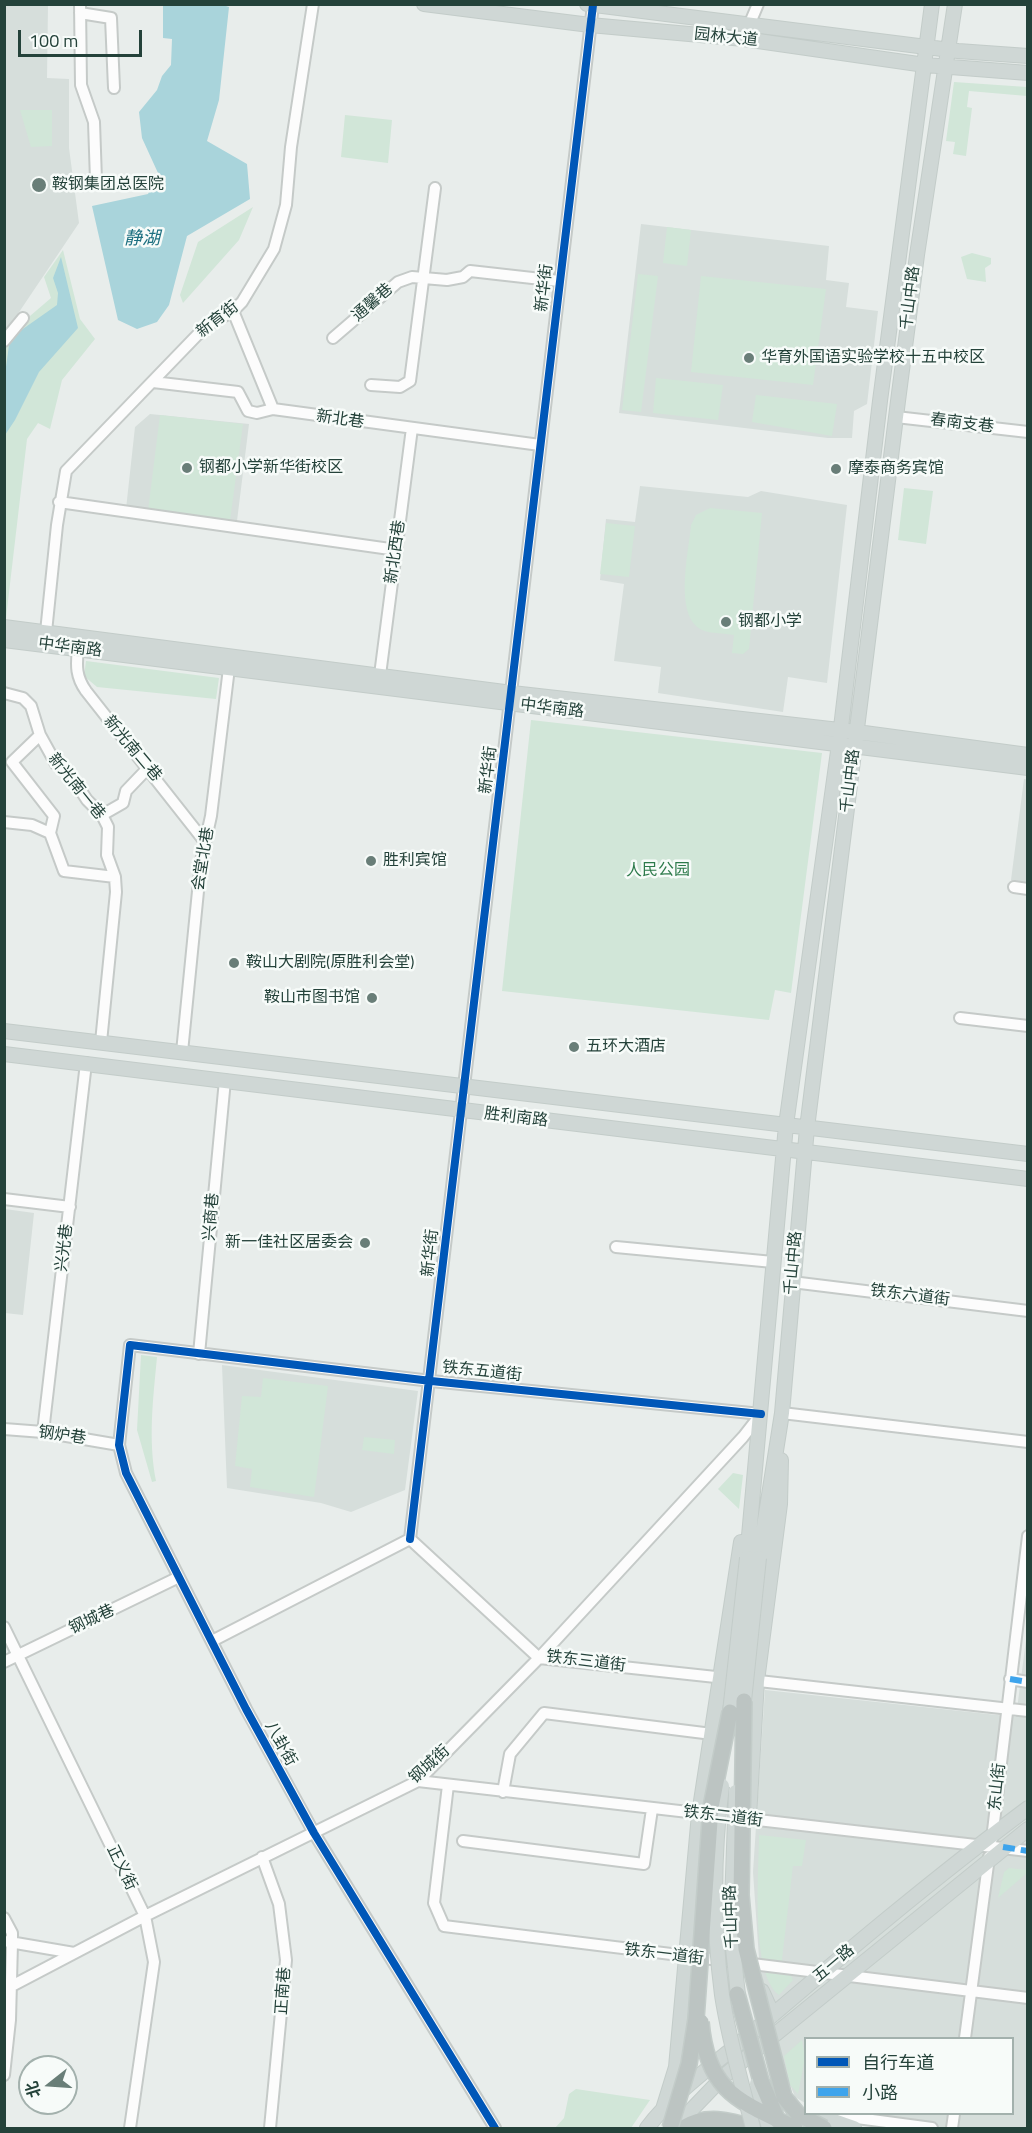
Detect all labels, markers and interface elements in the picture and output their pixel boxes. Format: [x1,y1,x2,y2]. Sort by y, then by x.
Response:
scale bar [21,18,146,56]
street label: 园林大道 [693,25,759,51]
text: 100 m [29,27,78,54]
place label: 鞍钢集团总医院 [52,175,164,195]
marker: 鞍钢集团总医院 [30,176,48,194]
water label: 静湖 [124,229,160,251]
street label: 新华街 [533,263,557,313]
street label: 千山中路 [898,265,924,331]
street label: 通馨巷 [349,280,397,326]
street label: 新育街 [193,298,243,342]
place label: 华育外国语实验学校十五中校区 [761,348,985,368]
marker: 华育外国语实验学校十五中校区 [742,351,756,365]
street label: 新北巷 [315,407,365,433]
street label: 春南支巷 [929,411,995,437]
place label: 钢都小学新华街校区 [199,458,343,478]
place label: 摩泰商务宾馆 [848,459,944,479]
marker: 钢都小学新华街校区 [180,461,194,475]
marker: 摩泰商务宾馆 [829,462,843,476]
street label: 新北西巷 [382,519,410,585]
place label: 钢都小学 [738,612,802,632]
marker: 钢都小学 [719,615,733,629]
street label: 中华南路 [37,635,103,661]
street label: 中华南路 [519,696,585,722]
street label: 新光南二巷 [99,712,165,786]
street label: 新华街 [477,745,501,795]
street label: 千山中路 [838,748,864,814]
street label: 新光南一巷 [43,750,109,824]
street label: 会堂北巷 [190,826,218,892]
place label: 胜利宾馆 [383,851,447,871]
marker: 胜利宾馆 [364,854,378,868]
park label: 人民公园 [626,861,690,881]
place label: 鞍山大剧院(原胜利会堂) [246,953,414,973]
marker: 鞍山大剧院(原胜利会堂) [227,956,241,970]
place label: 鞍山市图书馆 [264,988,360,1008]
marker: 鞍山市图书馆 [365,991,379,1005]
place label: 五环大酒店 [586,1037,666,1057]
marker: 五环大酒店 [567,1040,581,1054]
street label: 胜利南路 [483,1105,549,1131]
street label: 兴商巷 [200,1192,224,1242]
street label: 兴光巷 [53,1223,77,1273]
street label: 新华街 [419,1228,443,1278]
street label: 千山中路 [782,1230,806,1296]
place label: 新一佳社区居委会 [225,1233,353,1253]
marker: 新一佳社区居委会 [358,1236,372,1250]
street label: 铁东六道街 [869,1282,951,1310]
street label: 铁东五道街 [441,1358,523,1386]
street label: 钢炉巷 [37,1423,87,1449]
street label: 钢城巷 [66,1601,118,1639]
street label: 铁东三道街 [545,1648,627,1676]
street label: 八卦街 [260,1718,300,1770]
street label: 钢城街 [406,1742,454,1788]
street label: 东山街 [986,1762,1010,1812]
street label: 铁东二道街 [682,1803,764,1831]
street label: 正义街 [102,1842,140,1894]
street label: 千山中路 [721,1885,743,1949]
street label: 铁东一道街 [623,1941,705,1969]
street label: 五一路 [809,1941,859,1987]
street label: 正南巷 [273,1966,295,2016]
legend [804,2037,1014,2115]
text: 自行车道 [862,2049,934,2076]
north arrow [18,2055,78,2115]
text: 北 [19,2079,47,2101]
text: 小路 [862,2079,898,2106]

